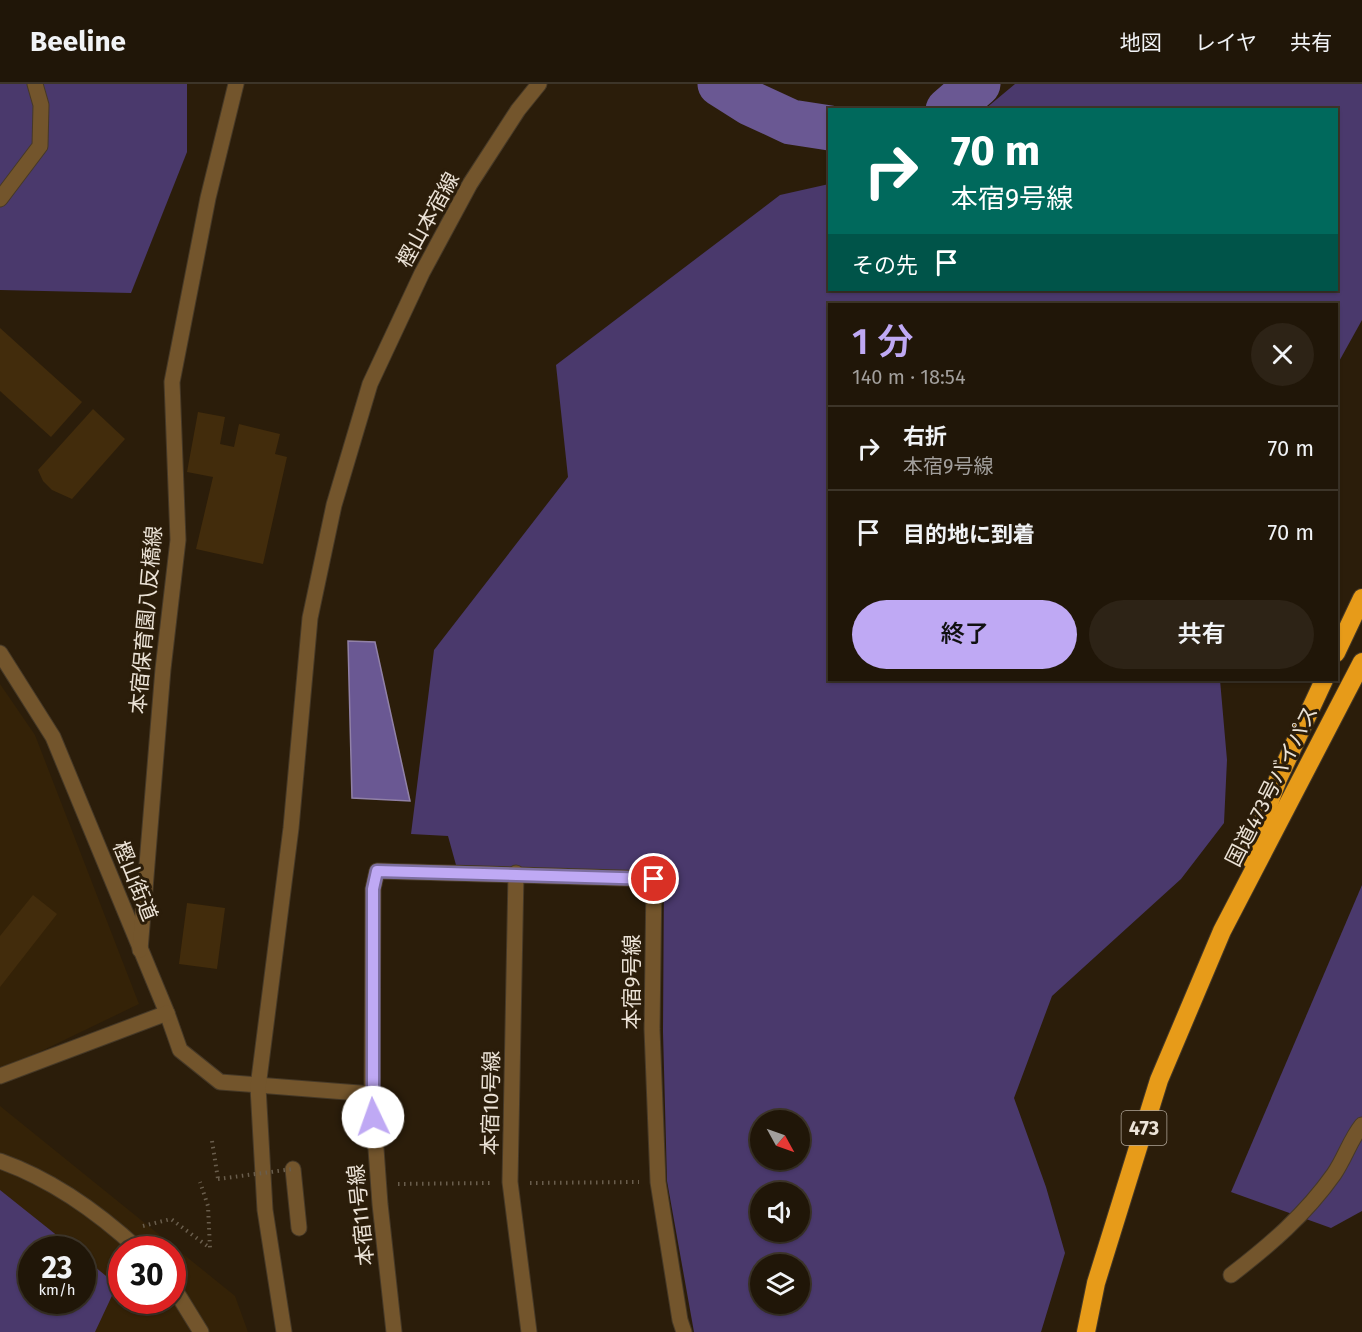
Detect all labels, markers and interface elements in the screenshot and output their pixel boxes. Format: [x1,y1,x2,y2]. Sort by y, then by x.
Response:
text: Beeline [30,25,126,58]
text: 地図 [1120,30,1162,56]
text: レイヤ [1195,30,1257,56]
text: 共有 [1290,30,1332,56]
text: 70 m [951,126,1040,176]
icon: right [852,132,930,210]
street label: 樫山本宿線 [391,168,465,272]
text: 本宿9号線 [951,183,1073,215]
icon: arrive [930,246,963,279]
text: その先 [852,252,918,279]
text: 1 分 [852,320,913,364]
button: close [1251,323,1314,386]
text: 140 m · 18:54 [852,365,966,389]
text: 右折 [903,423,947,450]
icon: right [852,432,885,465]
text: 70 m [1268,435,1314,462]
text: 本宿9号線 [903,454,994,478]
icon: arrive [852,516,885,549]
text: 70 m [1268,519,1314,546]
text: 目的地に到着 [903,521,1035,548]
street label: 本宿保育園八反橋線 [125,525,167,715]
button: 終了 [852,600,1077,669]
button: 共有 [1089,600,1314,669]
street label: 国道473号バイパス [1220,701,1324,871]
street label: 樫山街道 [107,837,163,925]
pin [628,853,679,904]
icon: arrive [637,862,670,895]
street label: 本宿9号線 [619,934,645,1030]
street label: 本宿10号線 [477,1050,505,1156]
position arrow [341,1085,405,1149]
north arrow [750,1110,810,1170]
map controls [750,1110,810,1314]
road number: 473 [1122,1111,1166,1145]
street label: 本宿11号線 [343,1163,379,1267]
button: sound [750,1182,810,1242]
speed limit sign: 30 [108,1236,186,1314]
text: 23 [42,1250,72,1286]
button: layers [750,1254,810,1314]
text: km/h [38,1281,76,1299]

